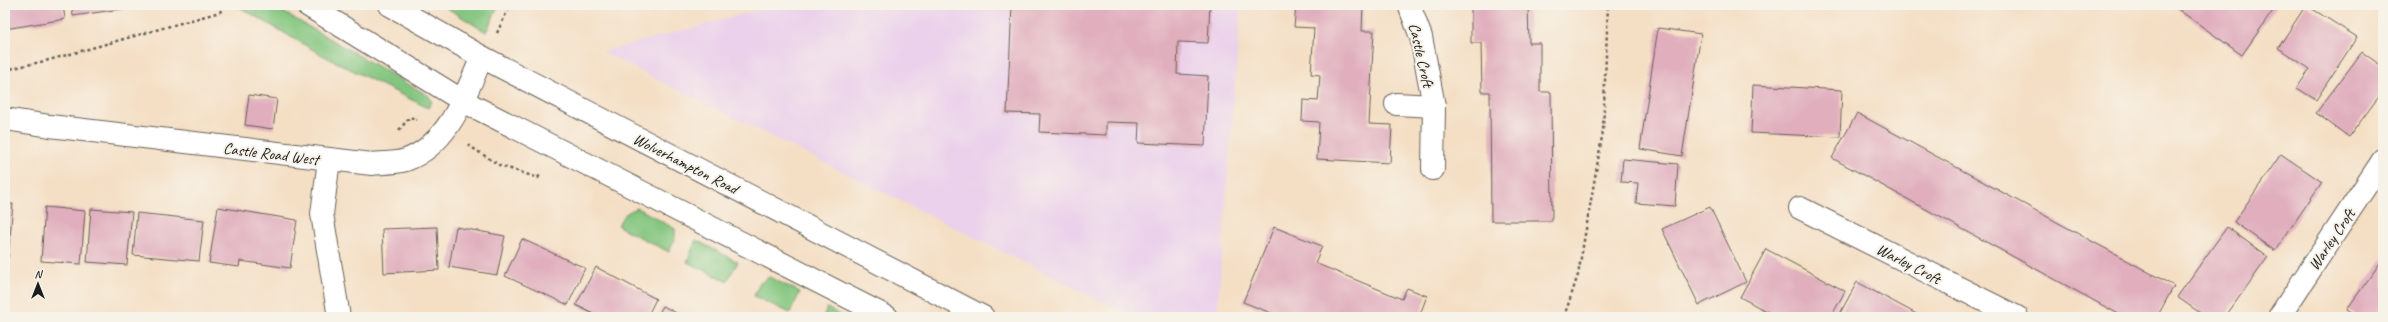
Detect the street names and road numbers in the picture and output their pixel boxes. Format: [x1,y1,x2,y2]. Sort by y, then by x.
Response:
street label: Castle Croft [1404,21,1438,91]
street label: Wolverhampton Road [630,129,744,200]
street label: Castle Road West [222,138,322,170]
street label: Warley Croft [2304,204,2361,274]
street label: Warley Croft [1873,239,1946,289]

